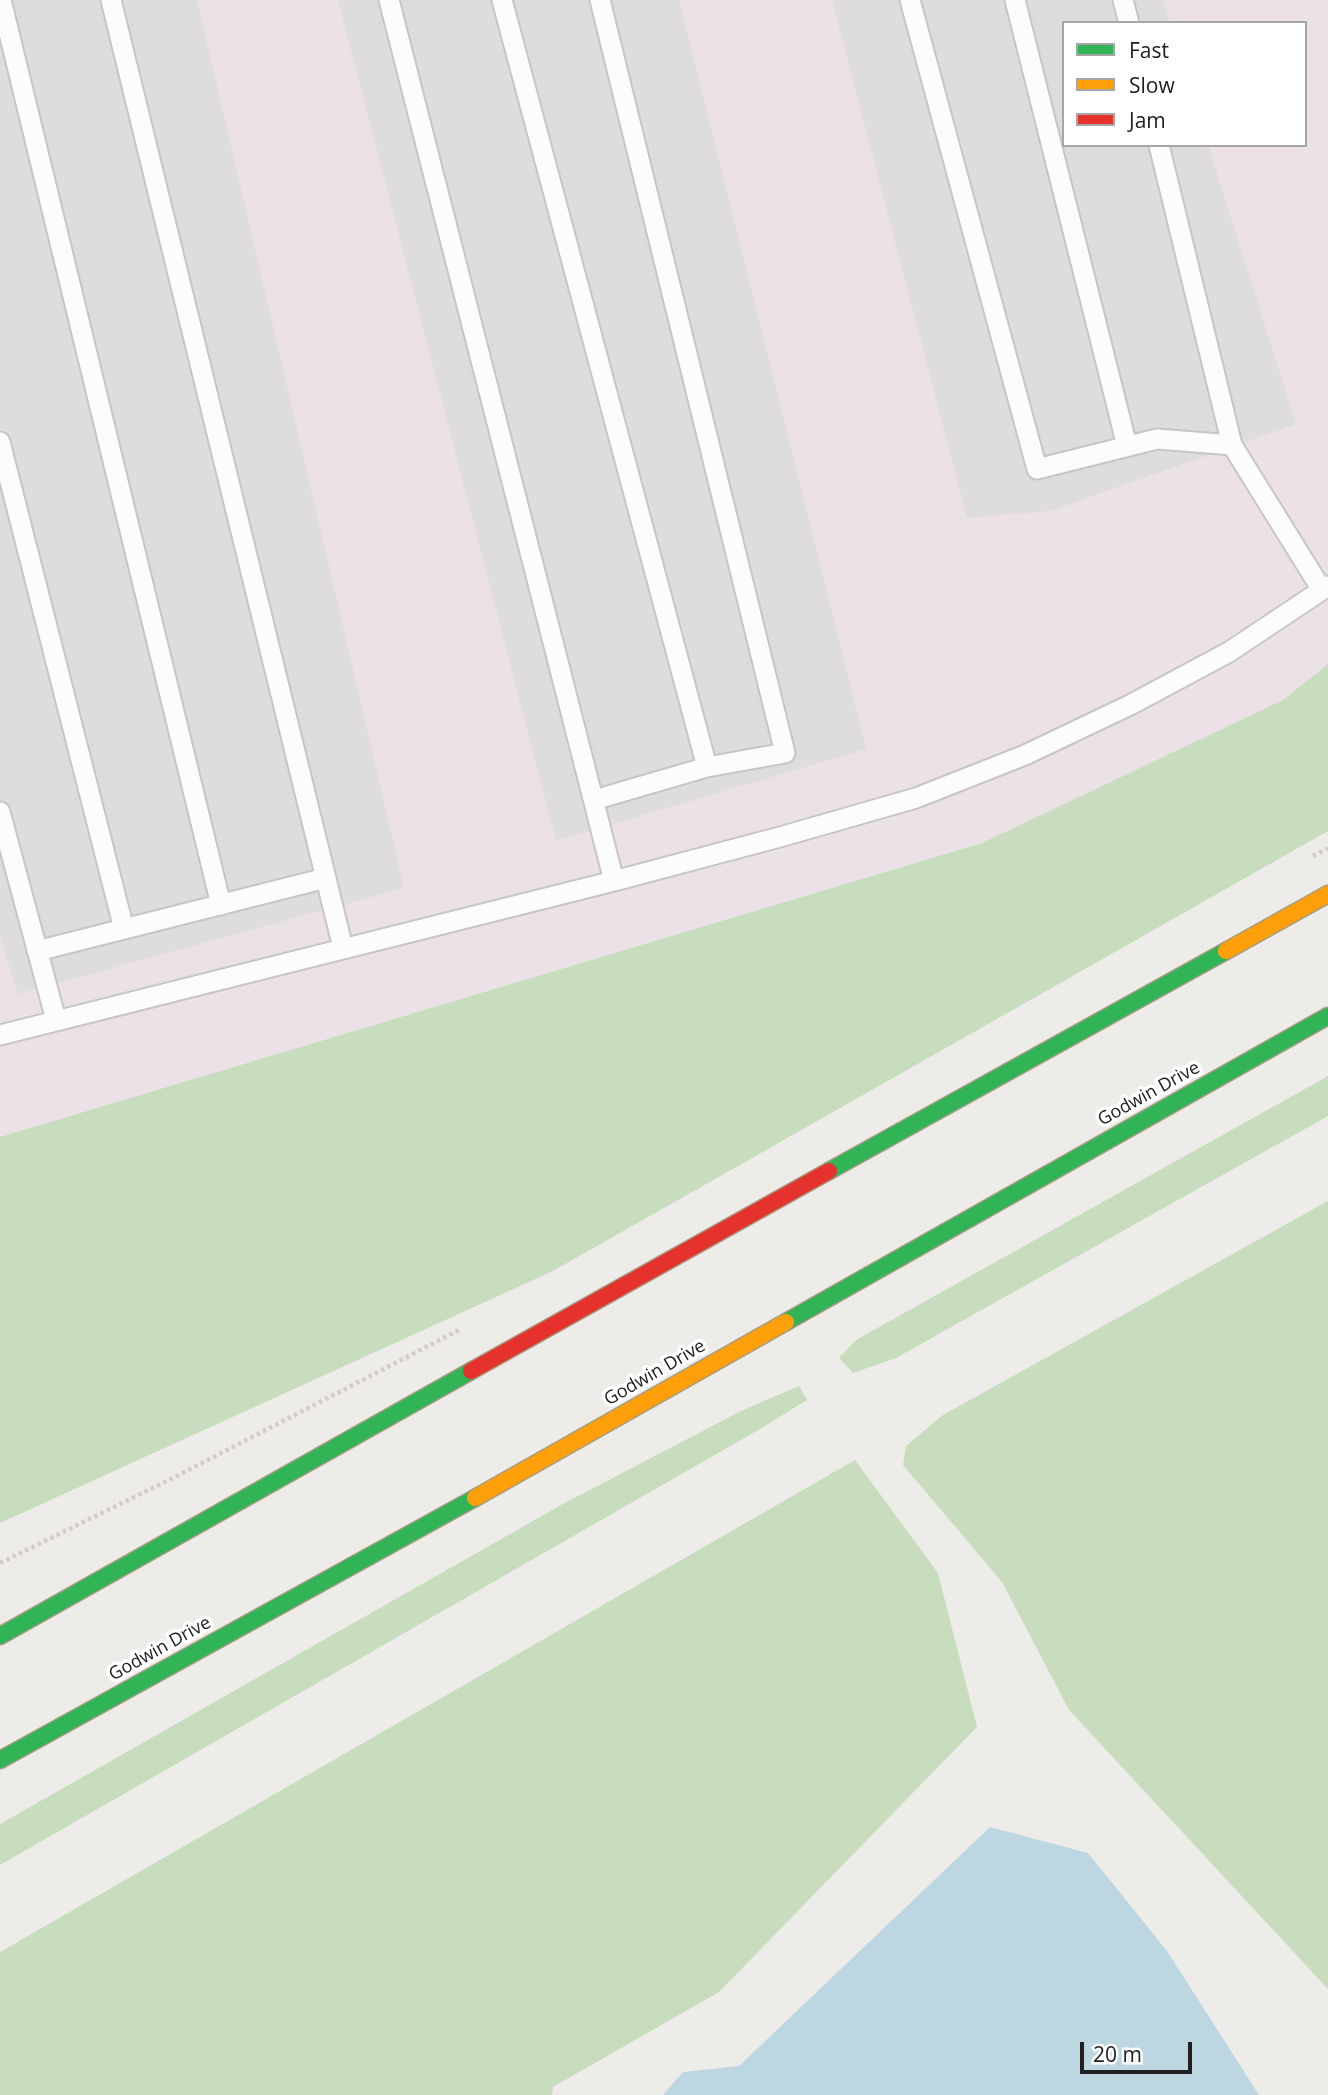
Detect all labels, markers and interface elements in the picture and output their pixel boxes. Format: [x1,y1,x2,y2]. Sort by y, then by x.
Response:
legend [1062,21,1307,147]
text: Fast [1129,36,1169,64]
text: Slow [1129,71,1175,99]
text: Jam [1129,106,1166,134]
street label: Godwin Drive [1094,1057,1204,1131]
street label: Godwin Drive [601,1335,709,1411]
street label: Godwin Drive [105,1612,215,1686]
scale bar [1083,2028,1195,2072]
text: 20 m [1093,2040,1142,2068]

